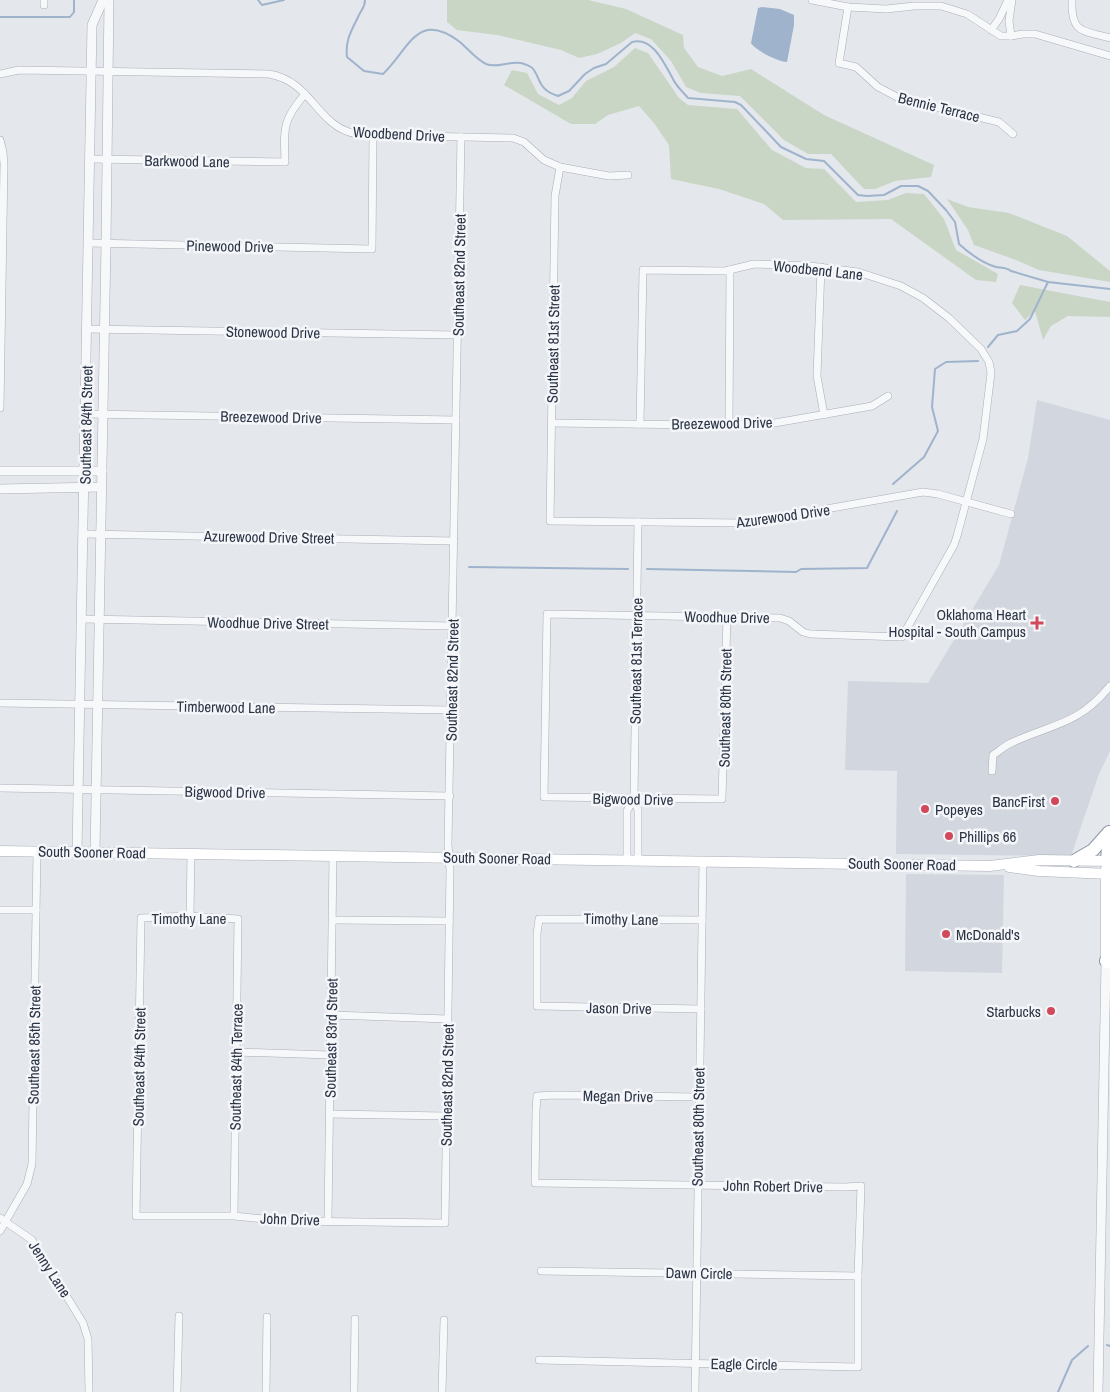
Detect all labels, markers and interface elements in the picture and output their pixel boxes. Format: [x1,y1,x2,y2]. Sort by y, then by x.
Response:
street label: Bennie Terrace [896,87,982,127]
street label: Woodbend Drive [352,121,446,147]
street label: Barkwood Lane [144,150,230,172]
street label: Southeast 82nd Street [447,213,471,336]
street label: Pinewood Drive [186,235,274,257]
street label: Woodbend Lane [772,255,864,285]
street label: Southeast 81st Street [541,284,565,403]
street label: Stonewood Drive [226,321,321,343]
street label: Southeast 84th Street [74,365,98,485]
street label: Breezewood Drive [220,406,322,428]
street label: Breezewood Drive [671,412,773,434]
street label: Azurewood Drive [734,499,831,533]
street label: Azurewood Drive Street [203,525,335,549]
street label: Southeast 81st Terrace [624,598,648,724]
place label: Oklahoma Heart Hospital - South Campus [889,604,1027,642]
street label: Woodhue Drive [684,606,770,628]
street label: Woodhue Drive Street [207,611,329,635]
marker: Oklahoma Heart Hospital - South Campus [1030,616,1044,630]
street label: Southeast 82nd Street [440,618,464,741]
street label: Southeast 80th Street [713,648,737,768]
street label: Timberwood Lane [176,696,276,718]
street label: Bigwood Drive [184,781,266,803]
street label: Bigwood Drive [592,788,674,810]
place label: BancFirst [992,791,1046,812]
marker: BancFirst [1049,795,1061,807]
place label: Popeyes [935,799,983,820]
marker: Popeyes [919,803,931,815]
place label: Phillips 66 [959,826,1017,847]
marker: Phillips 66 [943,830,955,842]
street label: South Sooner Road [38,841,146,863]
street label: South Sooner Road [443,847,551,869]
street label: South Sooner Road [848,853,956,875]
street label: Timothy Lane [152,908,227,929]
street label: Timothy Lane [583,908,659,930]
place label: McDonald's [956,924,1020,945]
marker: McDonald's [940,928,952,940]
street label: Southeast 83rd Street [319,977,343,1098]
street label: Southeast 85th Street [22,985,46,1105]
street label: Jason Drive [586,997,652,1019]
place label: Starbucks [986,1001,1041,1022]
street label: Southeast 84th Terrace [224,1003,248,1131]
marker: Starbucks [1045,1005,1057,1017]
street label: Southeast 84th Street [127,1007,151,1127]
street label: Southeast 82nd Street [435,1023,459,1146]
street label: Southeast 80th Street [686,1067,710,1187]
street label: Megan Drive [583,1085,654,1107]
street label: John Robert Drive [723,1175,823,1197]
street label: John Drive [260,1207,320,1231]
street label: Jenny Lane [24,1237,76,1302]
street label: Dawn Circle [665,1262,733,1284]
street label: Eagle Circle [710,1353,778,1375]

